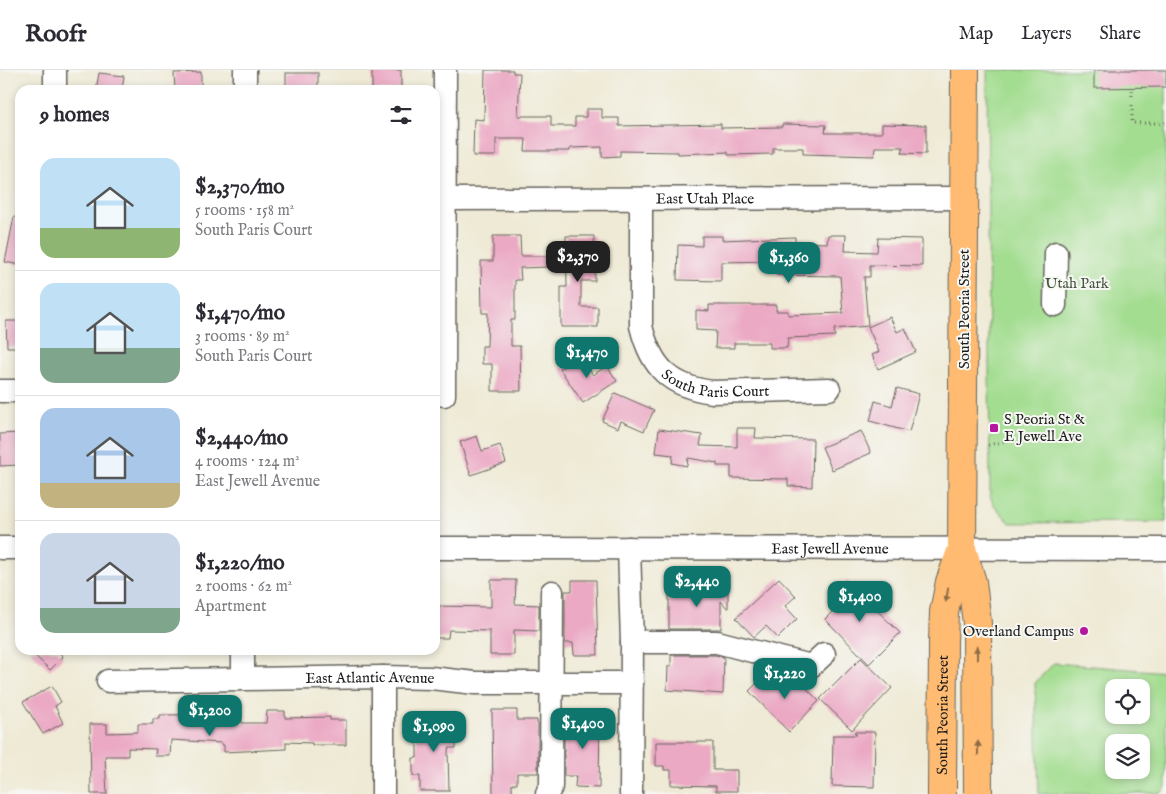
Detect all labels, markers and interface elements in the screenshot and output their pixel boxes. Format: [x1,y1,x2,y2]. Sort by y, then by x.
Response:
text: Roofr [25,19,86,50]
text: Map [959,23,993,46]
text: Layers [1021,23,1072,46]
text: Share [1100,23,1141,46]
icon: filters [387,101,415,129]
text: 9 homes [40,102,109,129]
text: $2,370/mo [195,174,285,201]
icon: home [80,178,140,238]
street label: East Utah Place [656,189,754,208]
text: 5 rooms · 158 m² [195,201,294,221]
text: South Paris Court [195,221,313,241]
pin: $2,370 [537,240,619,283]
pin: $1,360 [748,242,830,284]
text: $2,370 [557,247,599,267]
text: $1,360 [769,248,809,268]
street label: South Peoria Street [955,249,974,369]
park label: Utah Park [1045,274,1110,293]
text: $1,470/mo [195,300,285,327]
icon: home [80,303,140,363]
text: 3 rooms · 89 m² [195,327,290,347]
pin: $1,470 [546,336,628,379]
text: $1,470 [566,343,608,363]
text: South Paris Court [195,347,313,367]
street label: South Paris Court [658,365,769,402]
place label: S Peoria St & E Jewell Ave [1004,410,1085,446]
marker: S Peoria St & E Jewell Ave [988,422,1000,434]
text: $2,440/mo [195,425,288,452]
icon: home [80,428,140,488]
text: 4 rooms · 124 m² [195,452,300,472]
text: East Jewell Avenue [195,472,320,492]
street label: East Jewell Avenue [771,539,889,558]
text: $1,220/mo [195,550,285,577]
icon: home [80,553,140,613]
pin: $2,440 [656,566,738,608]
text: $2,440 [675,572,719,592]
text: 2 rooms · 62 m² [195,577,292,597]
pin: $1,400 [819,580,901,623]
text: $1,400 [838,587,882,607]
one-way arrow [943,587,951,603]
text: Apartment [195,597,266,617]
place label: Overland Campus [963,622,1074,641]
marker: Overland Campus [1078,625,1090,637]
one-way arrow [973,644,981,660]
street label: South Peoria Street [933,655,952,775]
pin: $1,220 [744,658,826,700]
text: $1,220 [764,664,806,684]
street label: East Atlantic Avenue [305,667,436,688]
map controls [1105,679,1150,779]
button: locate [1105,679,1150,724]
pin: $1,200 [169,694,251,737]
text: $1,200 [189,701,231,721]
pin: $1,400 [542,708,624,750]
pin: $1,090 [393,710,475,753]
text: $1,400 [561,714,605,734]
text: $1,090 [413,717,455,737]
button: layers [1105,734,1150,779]
one-way arrow [974,739,982,755]

